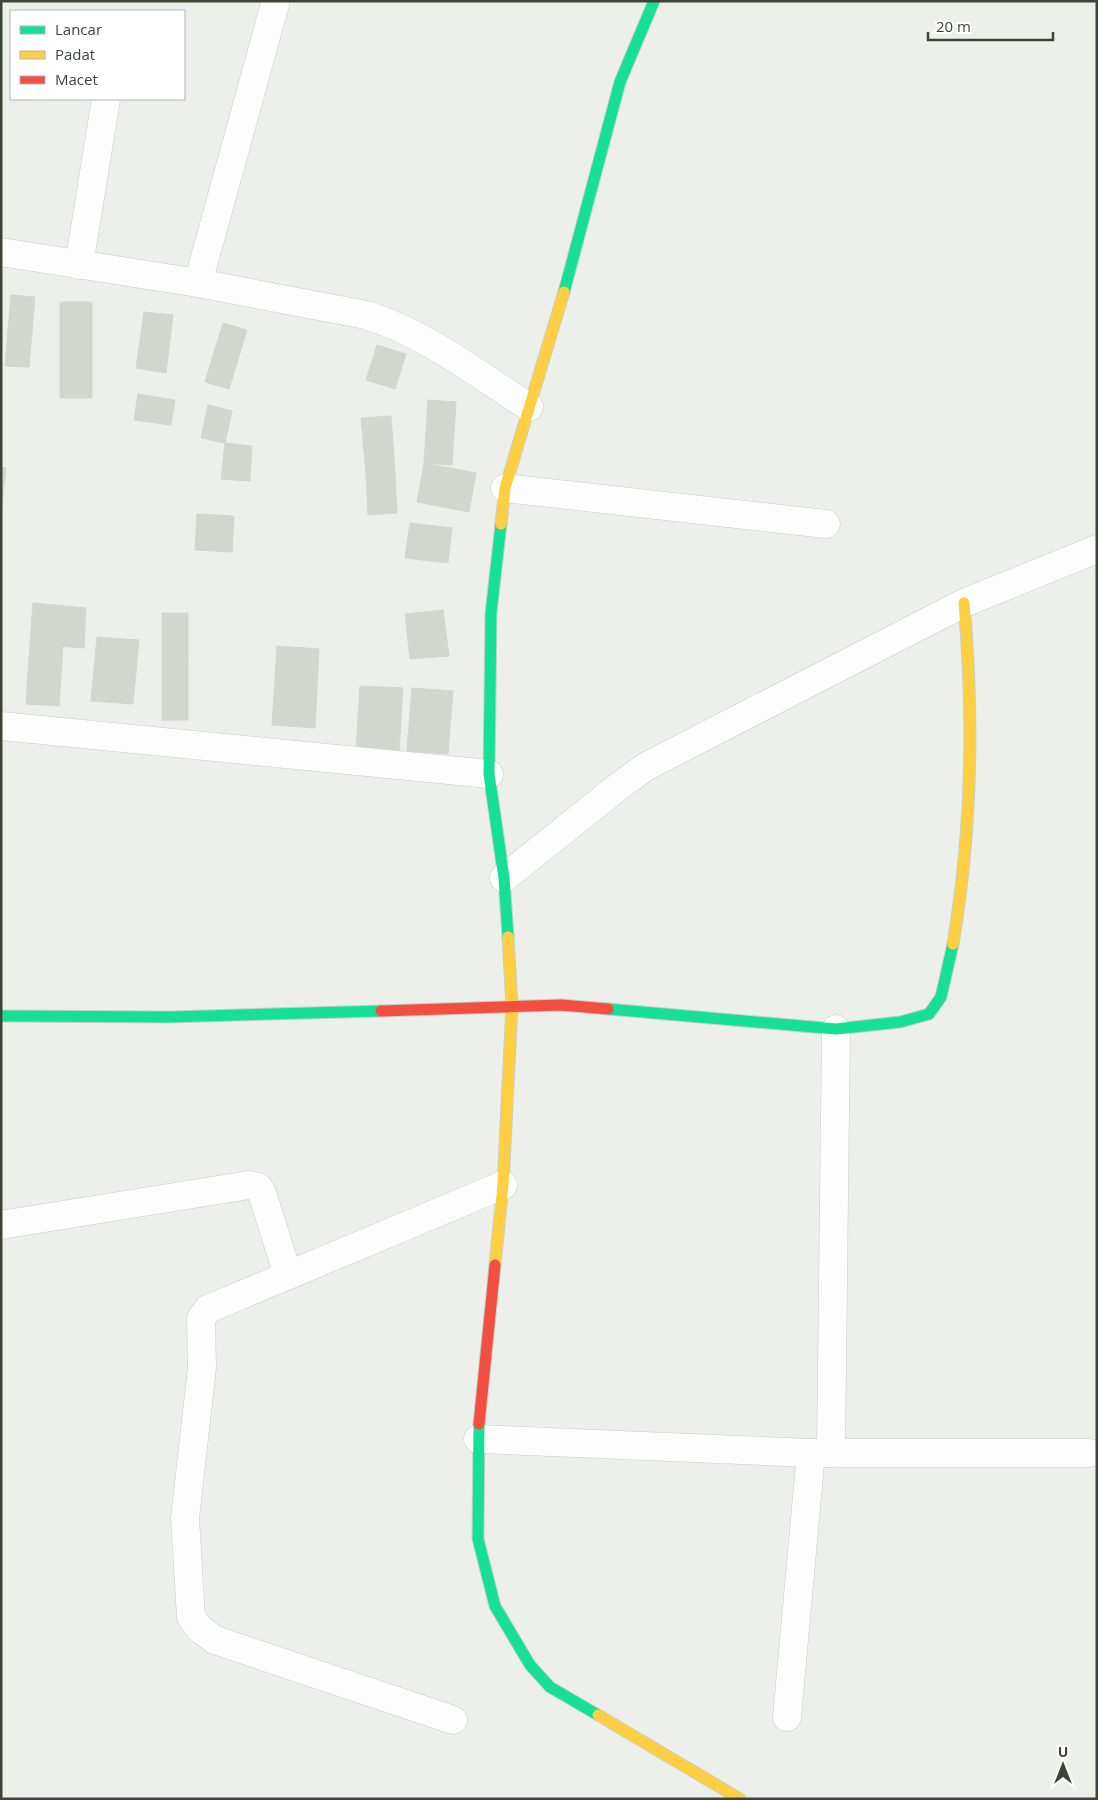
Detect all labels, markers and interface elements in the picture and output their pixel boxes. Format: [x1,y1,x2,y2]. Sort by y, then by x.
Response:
legend [10,10,185,100]
scale bar [928,10,1053,42]
text: 20 m [936,16,971,36]
text: Lancar [55,19,102,39]
text: Padat [55,44,95,64]
text: Macet [55,69,98,89]
north arrow [1038,1740,1088,1790]
text: U [1058,1742,1068,1761]

